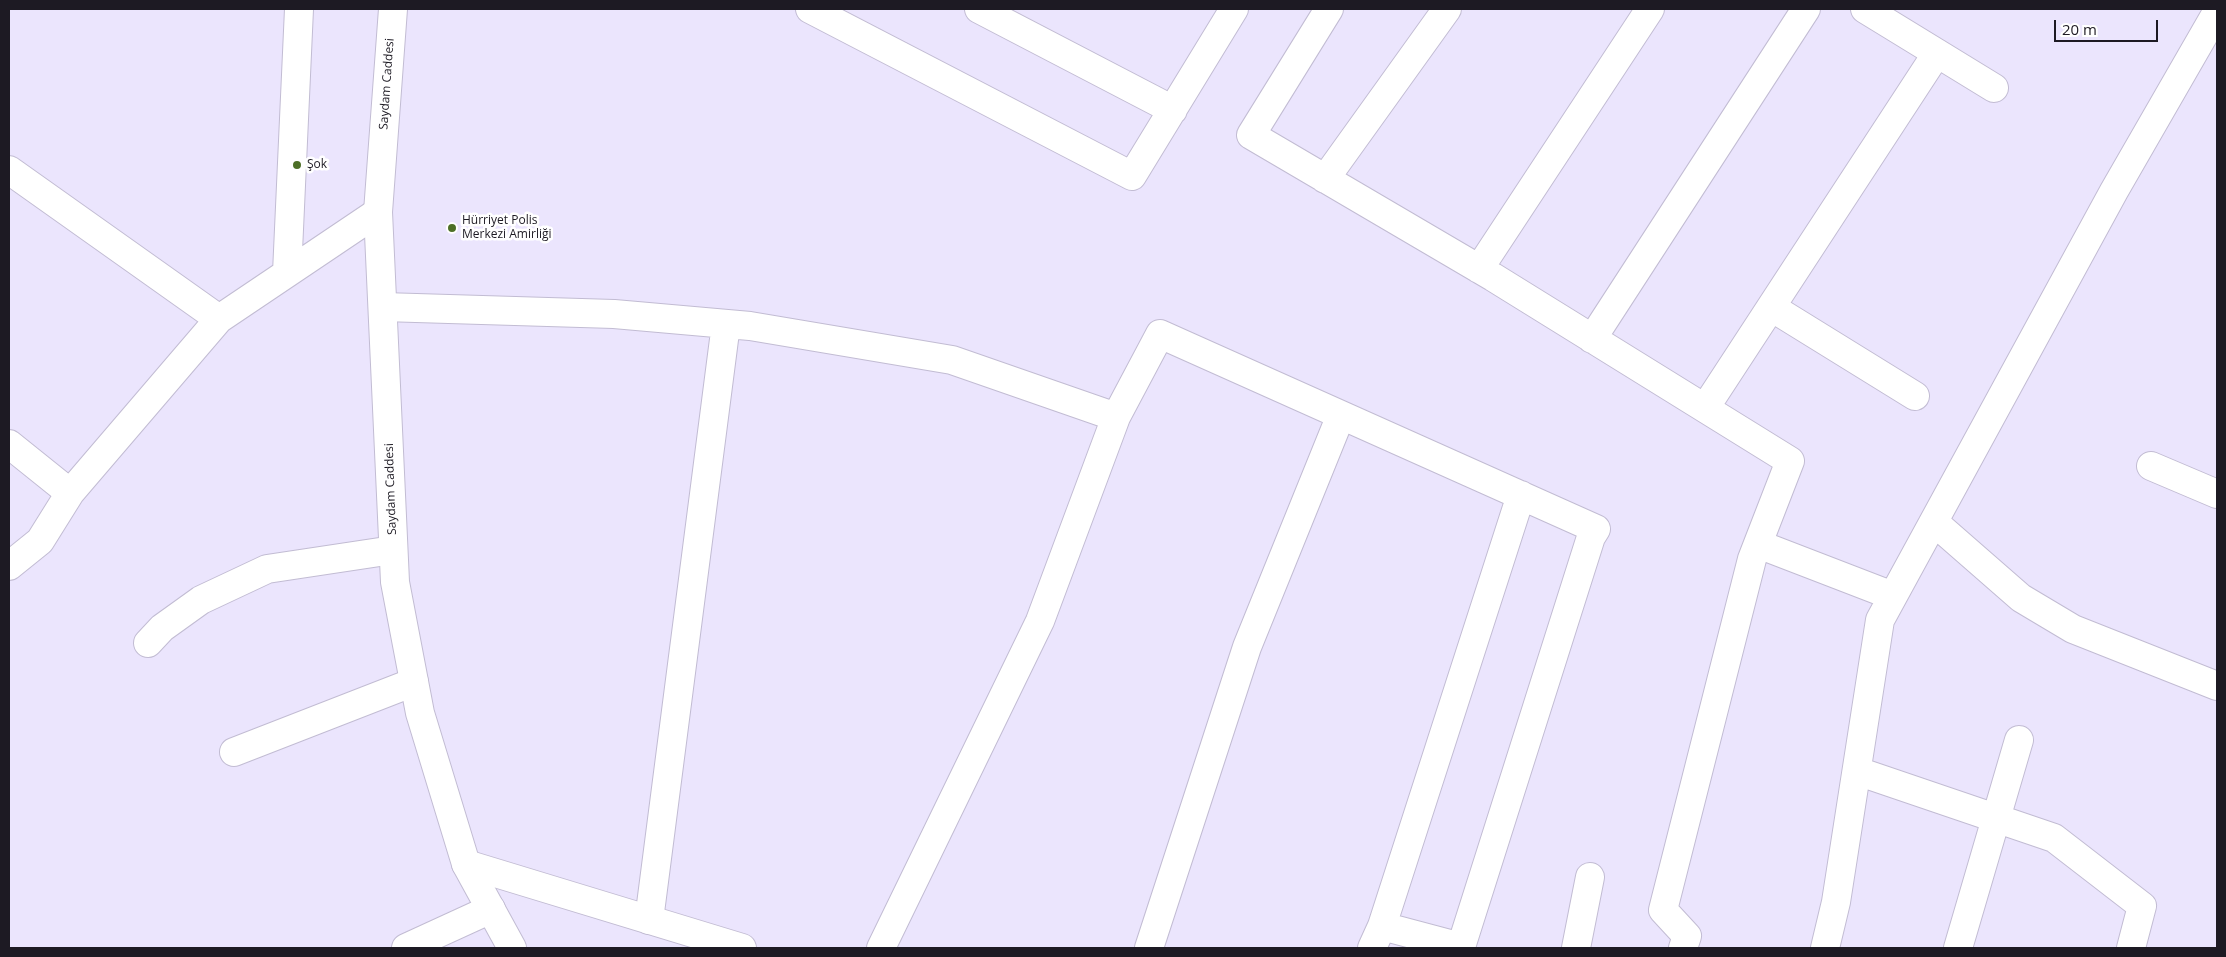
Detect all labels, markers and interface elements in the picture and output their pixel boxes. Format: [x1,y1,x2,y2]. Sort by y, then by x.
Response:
scale bar [2056,10,2160,42]
text: 20 m [2062,19,2097,39]
street label: Saydam Caddesi [377,38,397,130]
place label: Şok [307,158,327,172]
marker: Şok [291,159,303,171]
place label: Hürriyet Polis Merkezi Amirliği [462,214,551,242]
marker: Hürriyet Polis Merkezi Amirliği [446,222,458,234]
street label: Saydam Caddesi [382,443,400,535]

